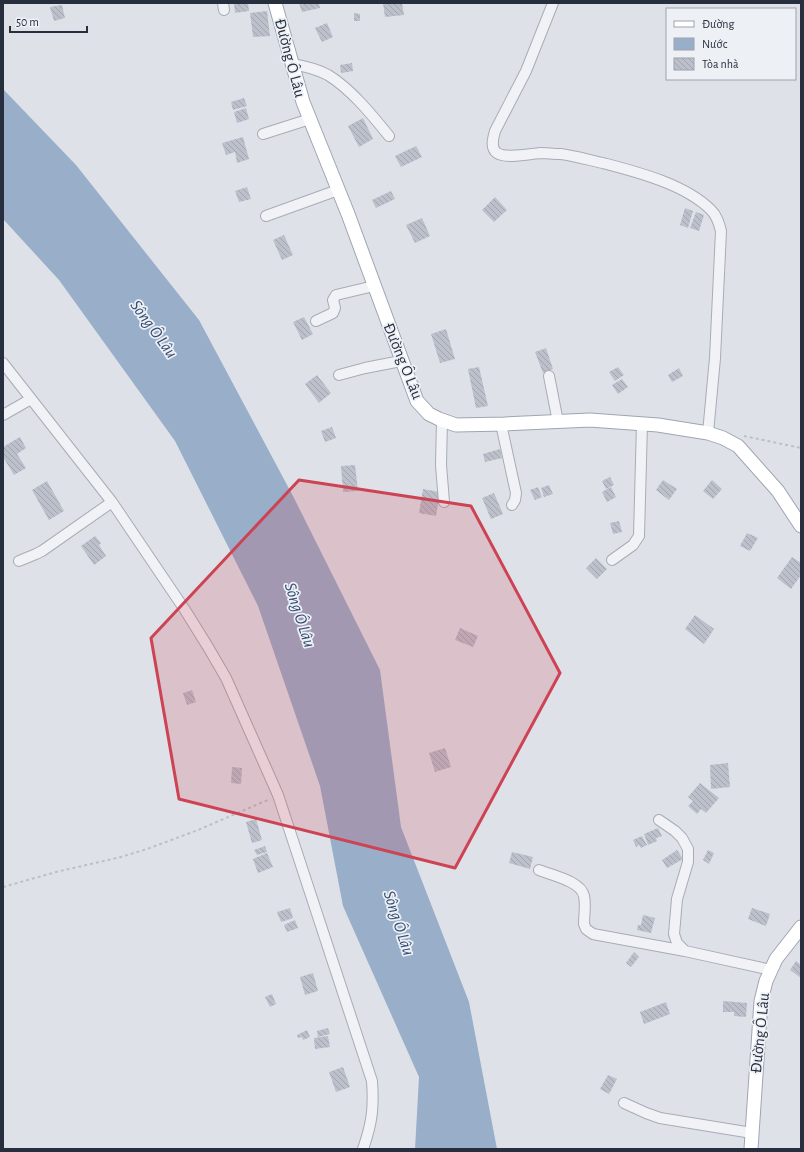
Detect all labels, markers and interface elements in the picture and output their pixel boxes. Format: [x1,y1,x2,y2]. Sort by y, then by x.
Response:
scale bar [10,8,87,34]
legend [666,8,796,80]
text: 50 m [16,16,39,28]
street label: Đường Ô Lâu [272,16,310,99]
text: Đường [702,18,735,30]
text: Nước [702,38,728,50]
text: Tòa nhà [702,58,739,70]
water label: Sông Ô Lâu [127,296,181,361]
street label: Đường Ô Lâu [380,320,427,401]
water label: Sông Ô Lâu [282,580,319,650]
water label: Sông Ô Lâu [381,888,418,958]
street label: Đường Ô Lâu [746,992,772,1074]

